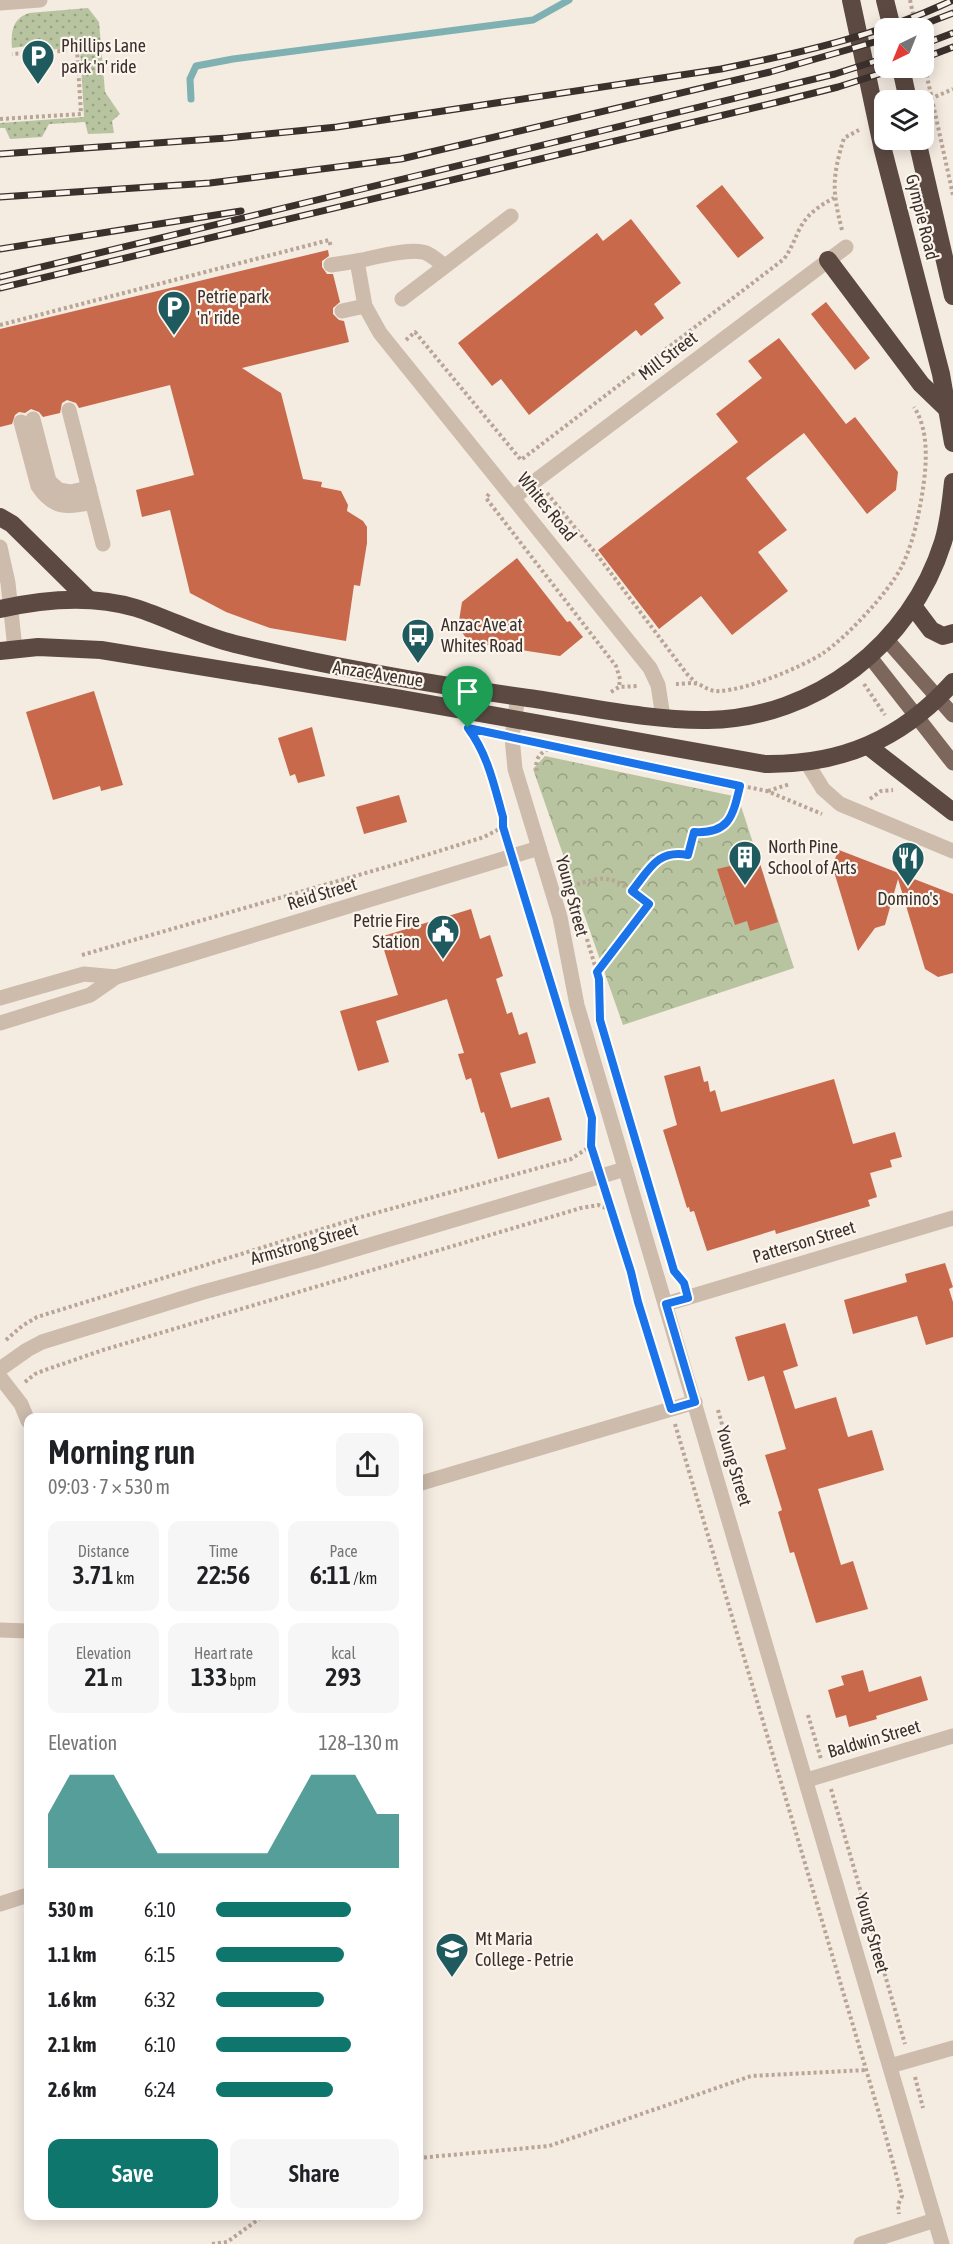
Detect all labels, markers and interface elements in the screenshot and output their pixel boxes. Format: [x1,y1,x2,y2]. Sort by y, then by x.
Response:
north arrow [874,18,934,78]
map controls [874,18,934,150]
place label: Phillips Lane park 'n' ride [61,35,146,77]
parking icon: Phillips Lane park 'n' ride [20,38,56,85]
button: layers [874,90,934,150]
street label: Gympie Road [902,172,943,262]
place label: Petrie park 'n' ride [197,286,269,328]
parking icon: Petrie park 'n' ride [156,289,192,336]
street label: Mill Street [634,327,701,384]
street label: Whites Road [513,468,581,545]
place label: Anzac Ave at Whites Road [441,614,523,656]
bus stop icon: Anzac Ave at Whites Road [400,617,436,664]
street label: Anzac Avenue [331,656,425,691]
pin [442,666,493,728]
icon: arrive [451,675,484,708]
place label: North Pine School of Arts [768,836,857,878]
building icon: North Pine School of Arts [727,839,763,886]
restaurant icon: Domino's [890,840,926,887]
street label: Young Street [552,853,593,938]
street label: Reid Street [284,873,359,914]
place label: Domino's [877,888,939,909]
place label: Petrie Fire Station [353,910,420,952]
public building icon: Petrie Fire Station [425,913,461,960]
street label: Patterson Street [750,1216,858,1267]
street label: Armstrong Street [248,1218,360,1269]
street label: Young Street [712,1423,757,1508]
text: Morning run [48,1433,195,1471]
button: share [336,1433,399,1496]
text: 09:03 · 7 × 530 m [48,1475,170,1498]
text: Distance [78,1542,129,1560]
text: Time [209,1542,238,1560]
text: Pace [329,1542,358,1560]
text: 3.71 [72,1560,114,1590]
text: 22:56 [197,1560,250,1590]
text: 6:11 [310,1560,351,1590]
text: km [114,1569,135,1587]
text: /km [351,1569,377,1587]
text: Elevation [76,1644,131,1662]
text: Heart rate [194,1644,253,1662]
text: kcal [331,1644,356,1662]
text: 21 [84,1662,109,1692]
text: 133 [191,1662,227,1692]
text: 293 [325,1662,362,1692]
text: m [109,1671,123,1689]
text: bpm [227,1671,256,1689]
street label: Baldwin Street [825,1715,923,1762]
text: Elevation [48,1731,117,1754]
text: 128–130 m [318,1731,399,1754]
street label: Young Street [851,1890,894,1975]
text: 530 m [48,1898,93,1921]
text: 6:10 [144,1898,176,1921]
place label: Mt Maria College - Petrie [475,1928,574,1970]
school or university icon: Mt Maria College - Petrie [434,1931,470,1978]
text: 1.1 km [48,1943,96,1966]
text: 6:15 [144,1943,176,1966]
text: 1.6 km [48,1988,96,2011]
text: 6:32 [144,1988,176,2011]
text: 2.1 km [48,2033,96,2056]
text: 6:10 [144,2033,176,2056]
text: 2.6 km [48,2078,96,2101]
text: 6:24 [144,2078,176,2101]
button: Save [48,2139,218,2208]
button: Share [230,2139,399,2208]

